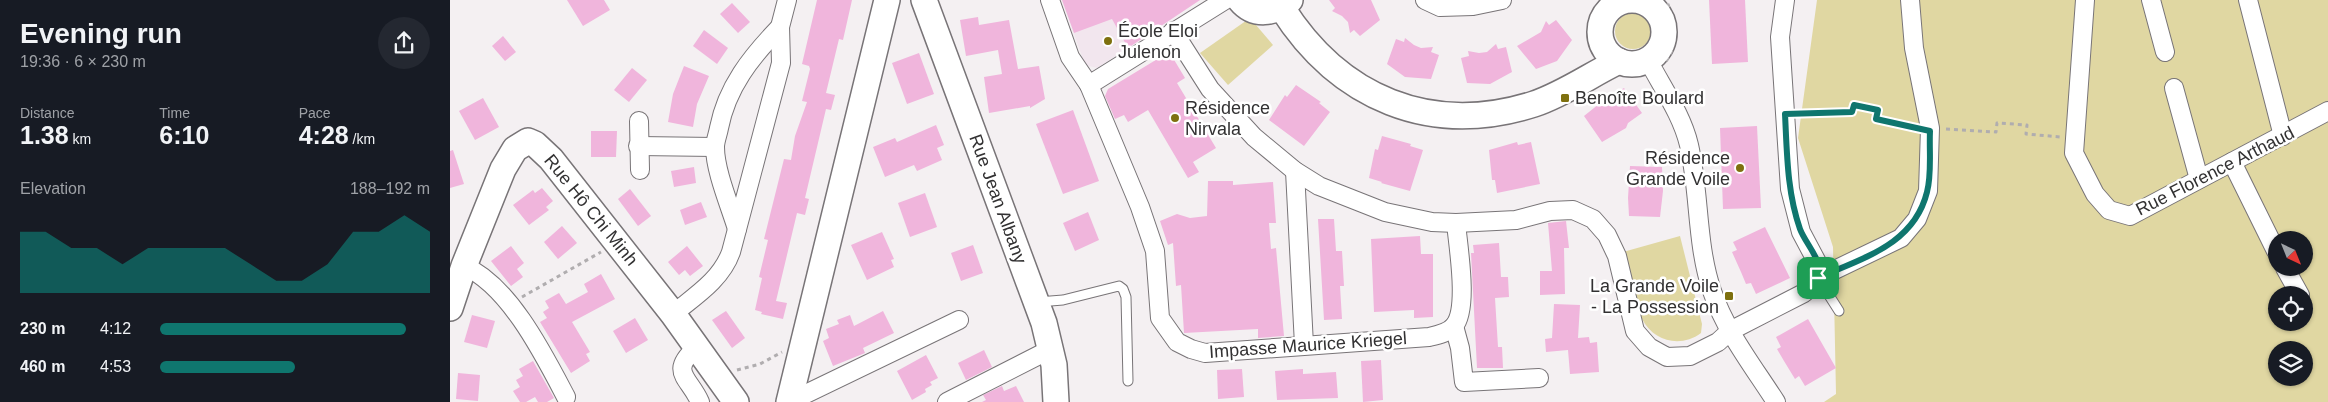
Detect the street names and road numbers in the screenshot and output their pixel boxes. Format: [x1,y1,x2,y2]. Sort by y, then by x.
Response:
street label: Rue Florence Arthaud [2132,122,2298,220]
street label: Rue Jean Albany [965,132,1031,266]
street label: Rue Hô Chi Minh [540,150,642,270]
street label: Impasse Maurice Kriegel [1208,328,1408,362]

